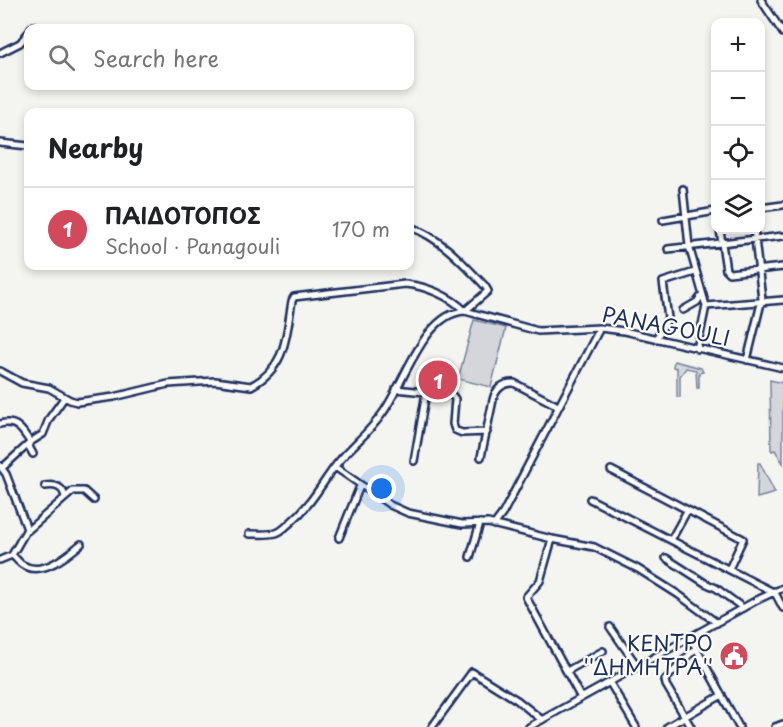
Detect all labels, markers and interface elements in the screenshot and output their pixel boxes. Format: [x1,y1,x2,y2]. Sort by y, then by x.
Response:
map controls [711,18,765,234]
button: + [711,18,765,72]
search box [24,24,414,90]
icon: search [45,41,78,74]
text: Search here [93,41,219,74]
button: − [711,72,765,126]
button: locate [711,126,765,180]
text: Nearby [48,128,143,167]
button: layers [711,180,765,234]
text: ΠΑΙΔΟΤΟΠΟΣ [105,198,261,231]
text: 1 [63,214,72,244]
text: 170 m [332,214,390,244]
text: School · Panagouli [105,231,280,261]
street label: PANAGOULI [600,297,733,353]
pin: 1 [418,358,458,403]
your location [367,474,396,503]
place label: ΚΕΝΤΡΟ ''ΔΗΜΗΤΡΑ'' [583,626,713,682]
public building icon: ΚΕΝΤΡΟ ''ΔΗΜΗΤΡΑ'' [718,640,750,672]

